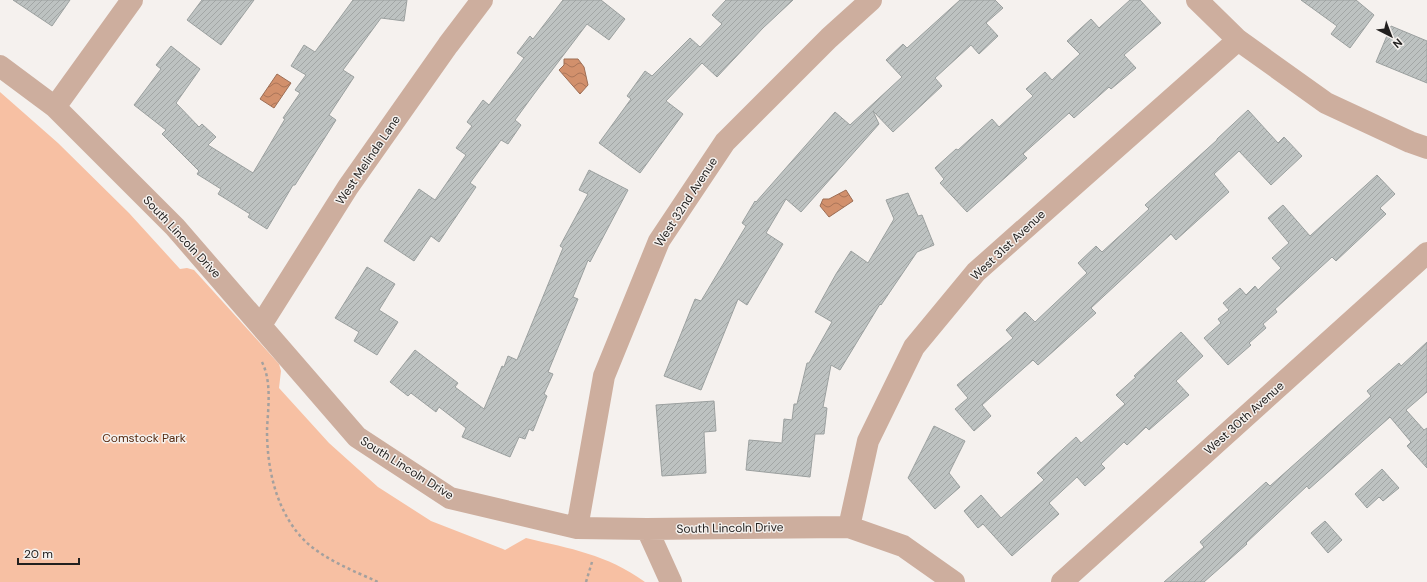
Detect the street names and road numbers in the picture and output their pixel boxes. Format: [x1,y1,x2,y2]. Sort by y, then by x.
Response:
street label: West Melinda Lane [332,112,404,208]
street label: West 32nd Avenue [651,154,721,250]
street label: South Lincoln Drive [140,192,224,282]
street label: West 31st Avenue [967,206,1049,284]
street label: West 30th Avenue [1201,378,1288,458]
street label: South Lincoln Drive [357,433,457,503]
street label: South Lincoln Drive [676,519,784,537]

